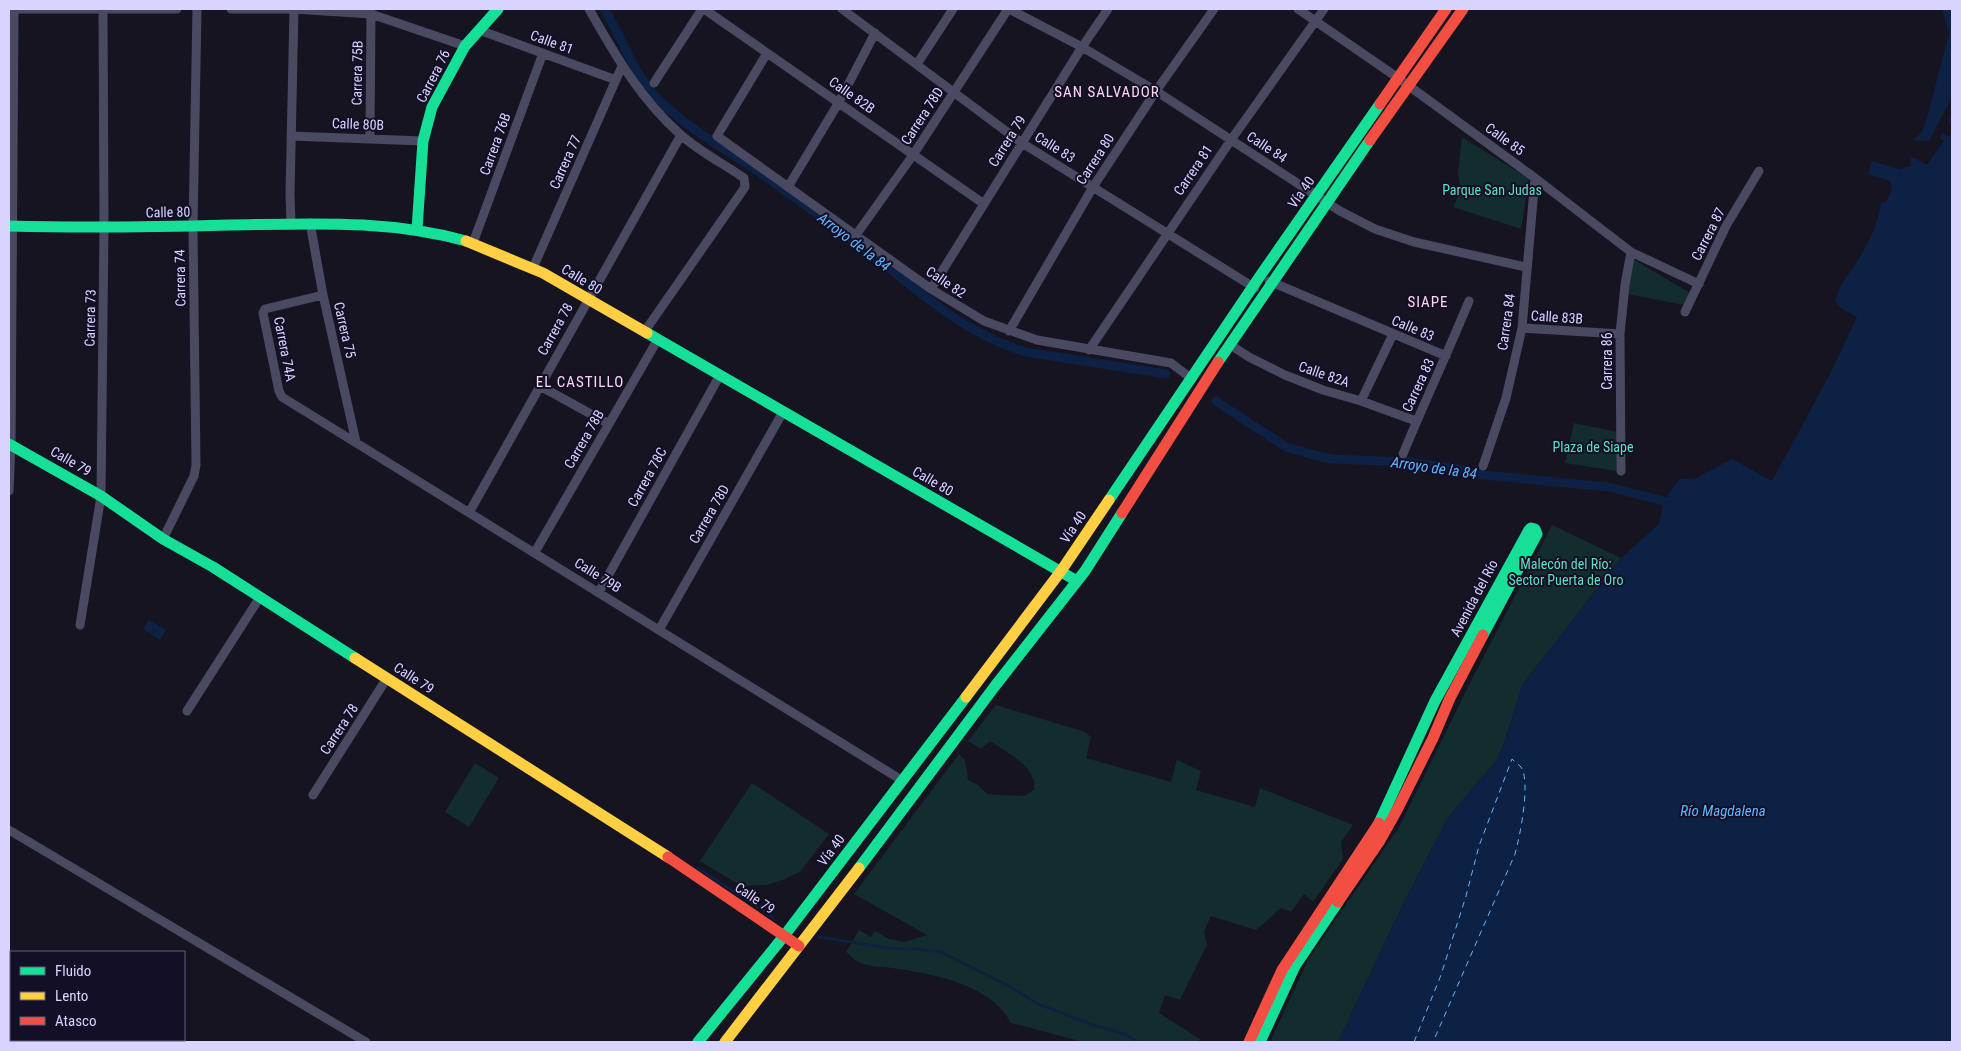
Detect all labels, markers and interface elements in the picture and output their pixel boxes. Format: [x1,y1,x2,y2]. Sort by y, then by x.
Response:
street label: Calle 81 [528,27,576,57]
street label: Carrera 75B [348,40,366,106]
street label: Carrera 76 [413,47,453,105]
street label: Calle 82B [826,73,878,117]
district label: SAN SALVADOR [1054,83,1160,101]
street label: Carrera 78D [897,84,947,148]
street label: Carrera 76B [476,111,514,177]
street label: Carrera 79 [985,112,1029,170]
street label: Calle 80B [332,115,384,133]
street label: Calle 85 [1482,119,1528,159]
street label: Calle 83 [1032,128,1078,166]
street label: Calle 84 [1244,128,1290,166]
street label: Carrera 80 [1073,131,1117,187]
street label: Carrera 77 [546,132,584,191]
street label: Carrera 81 [1170,142,1216,198]
street label: Vía 40 [1284,173,1318,211]
park label: Parque San Judas [1442,182,1542,198]
street label: Calle 80 [146,204,191,220]
street label: Carrera 87 [1688,205,1728,263]
water label: Arroyo de la 84 [813,208,894,275]
street label: Carrera 74 [171,249,188,307]
street label: Calle 80 [559,261,605,297]
street label: Calle 82 [923,263,969,301]
street label: Carrera 73 [82,289,98,347]
street label: Carrera 84 [1494,292,1518,352]
district label: SIAPE [1407,293,1449,311]
street label: Carrera 75 [331,300,359,360]
street label: Carrera 78 [534,300,576,358]
street label: Calle 83B [1530,307,1584,327]
street label: Calle 83 [1389,312,1437,344]
street label: Carrera 74A [271,315,299,383]
street label: Carrera 86 [1599,332,1615,390]
street label: Carrera 83 [1399,356,1437,414]
street label: Calle 82A [1296,358,1352,390]
district label: EL CASTILLO [536,373,624,391]
street label: Carrera 78B [561,407,607,471]
park label: Plaza de Siape [1552,439,1634,455]
street label: Calle 79 [48,443,94,479]
street label: Carrera 78C [624,445,670,509]
water label: Arroyo de la 84 [1389,453,1478,483]
street label: Calle 80 [910,463,956,499]
street label: Carrera 78D [686,482,732,546]
street label: Vía 40 [1057,508,1089,546]
street label: Calle 79B [572,554,624,596]
park label: Malecón del Río: Sector Puerta de Oro [1509,556,1623,588]
street label: Avenida del Río [1447,557,1501,639]
street label: Calle 79 [391,659,437,697]
street label: Carrera 78 [317,701,361,757]
water label: Río Magdalena [1680,802,1766,820]
street label: Vía 40 [814,831,848,869]
street label: Calle 79 [732,879,778,917]
legend [10,951,185,1041]
text: Fluido [55,962,91,980]
text: Lento [55,987,88,1005]
text: Atasco [55,1012,96,1030]

